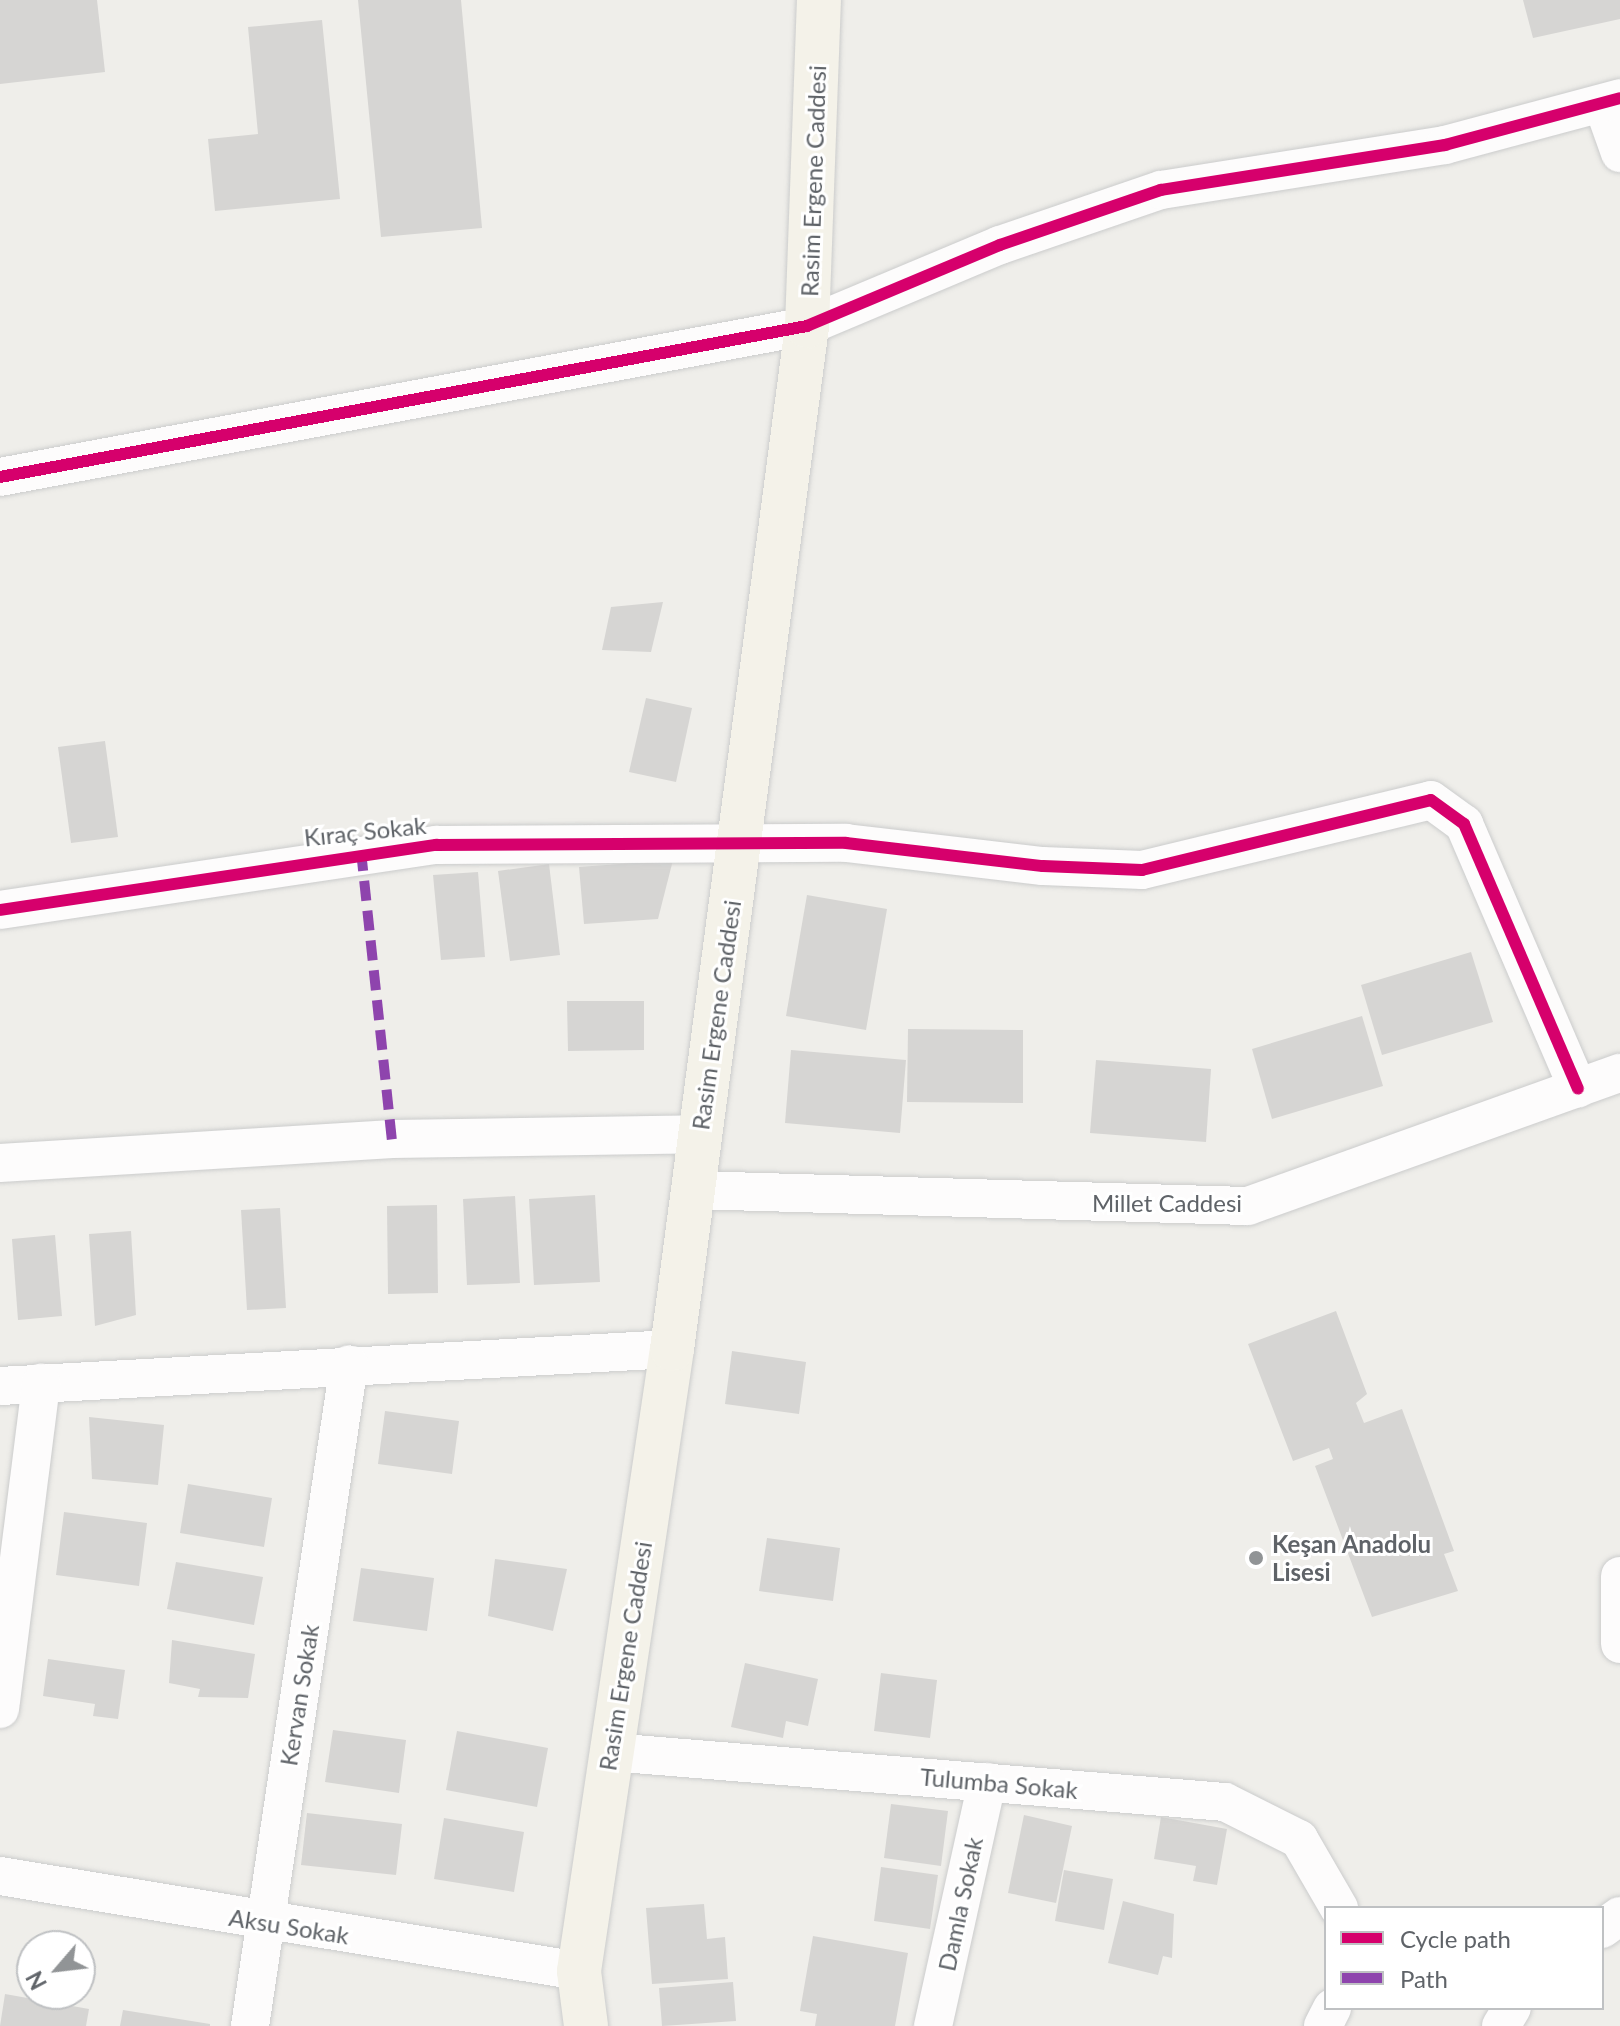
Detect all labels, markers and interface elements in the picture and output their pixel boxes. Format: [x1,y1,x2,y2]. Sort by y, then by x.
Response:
street label: Rasim Ergene Caddesi [795,65,831,297]
street label: Kıraç Sokak [303,810,427,852]
street label: Rasim Ergene Caddesi [686,898,746,1132]
street label: Millet Caddesi [1092,1189,1242,1217]
place label: Keşan Anadolu Lisesi [1272,1530,1432,1586]
street label: Rasim Ergene Caddesi [593,1539,657,1773]
marker: Keşan Anadolu Lisesi [1247,1549,1265,1567]
street label: Kervan Sokak [274,1622,324,1768]
street label: Tulumba Sokak [919,1762,1079,1804]
street label: Damla Sokak [932,1834,988,1974]
street label: Aksu Sokak [227,1902,351,1950]
legend [1324,1906,1604,2010]
text: Cycle path [1400,1924,1511,1953]
north arrow [16,1930,96,2010]
text: Path [1400,1964,1448,1993]
text: N [20,1967,52,1994]

